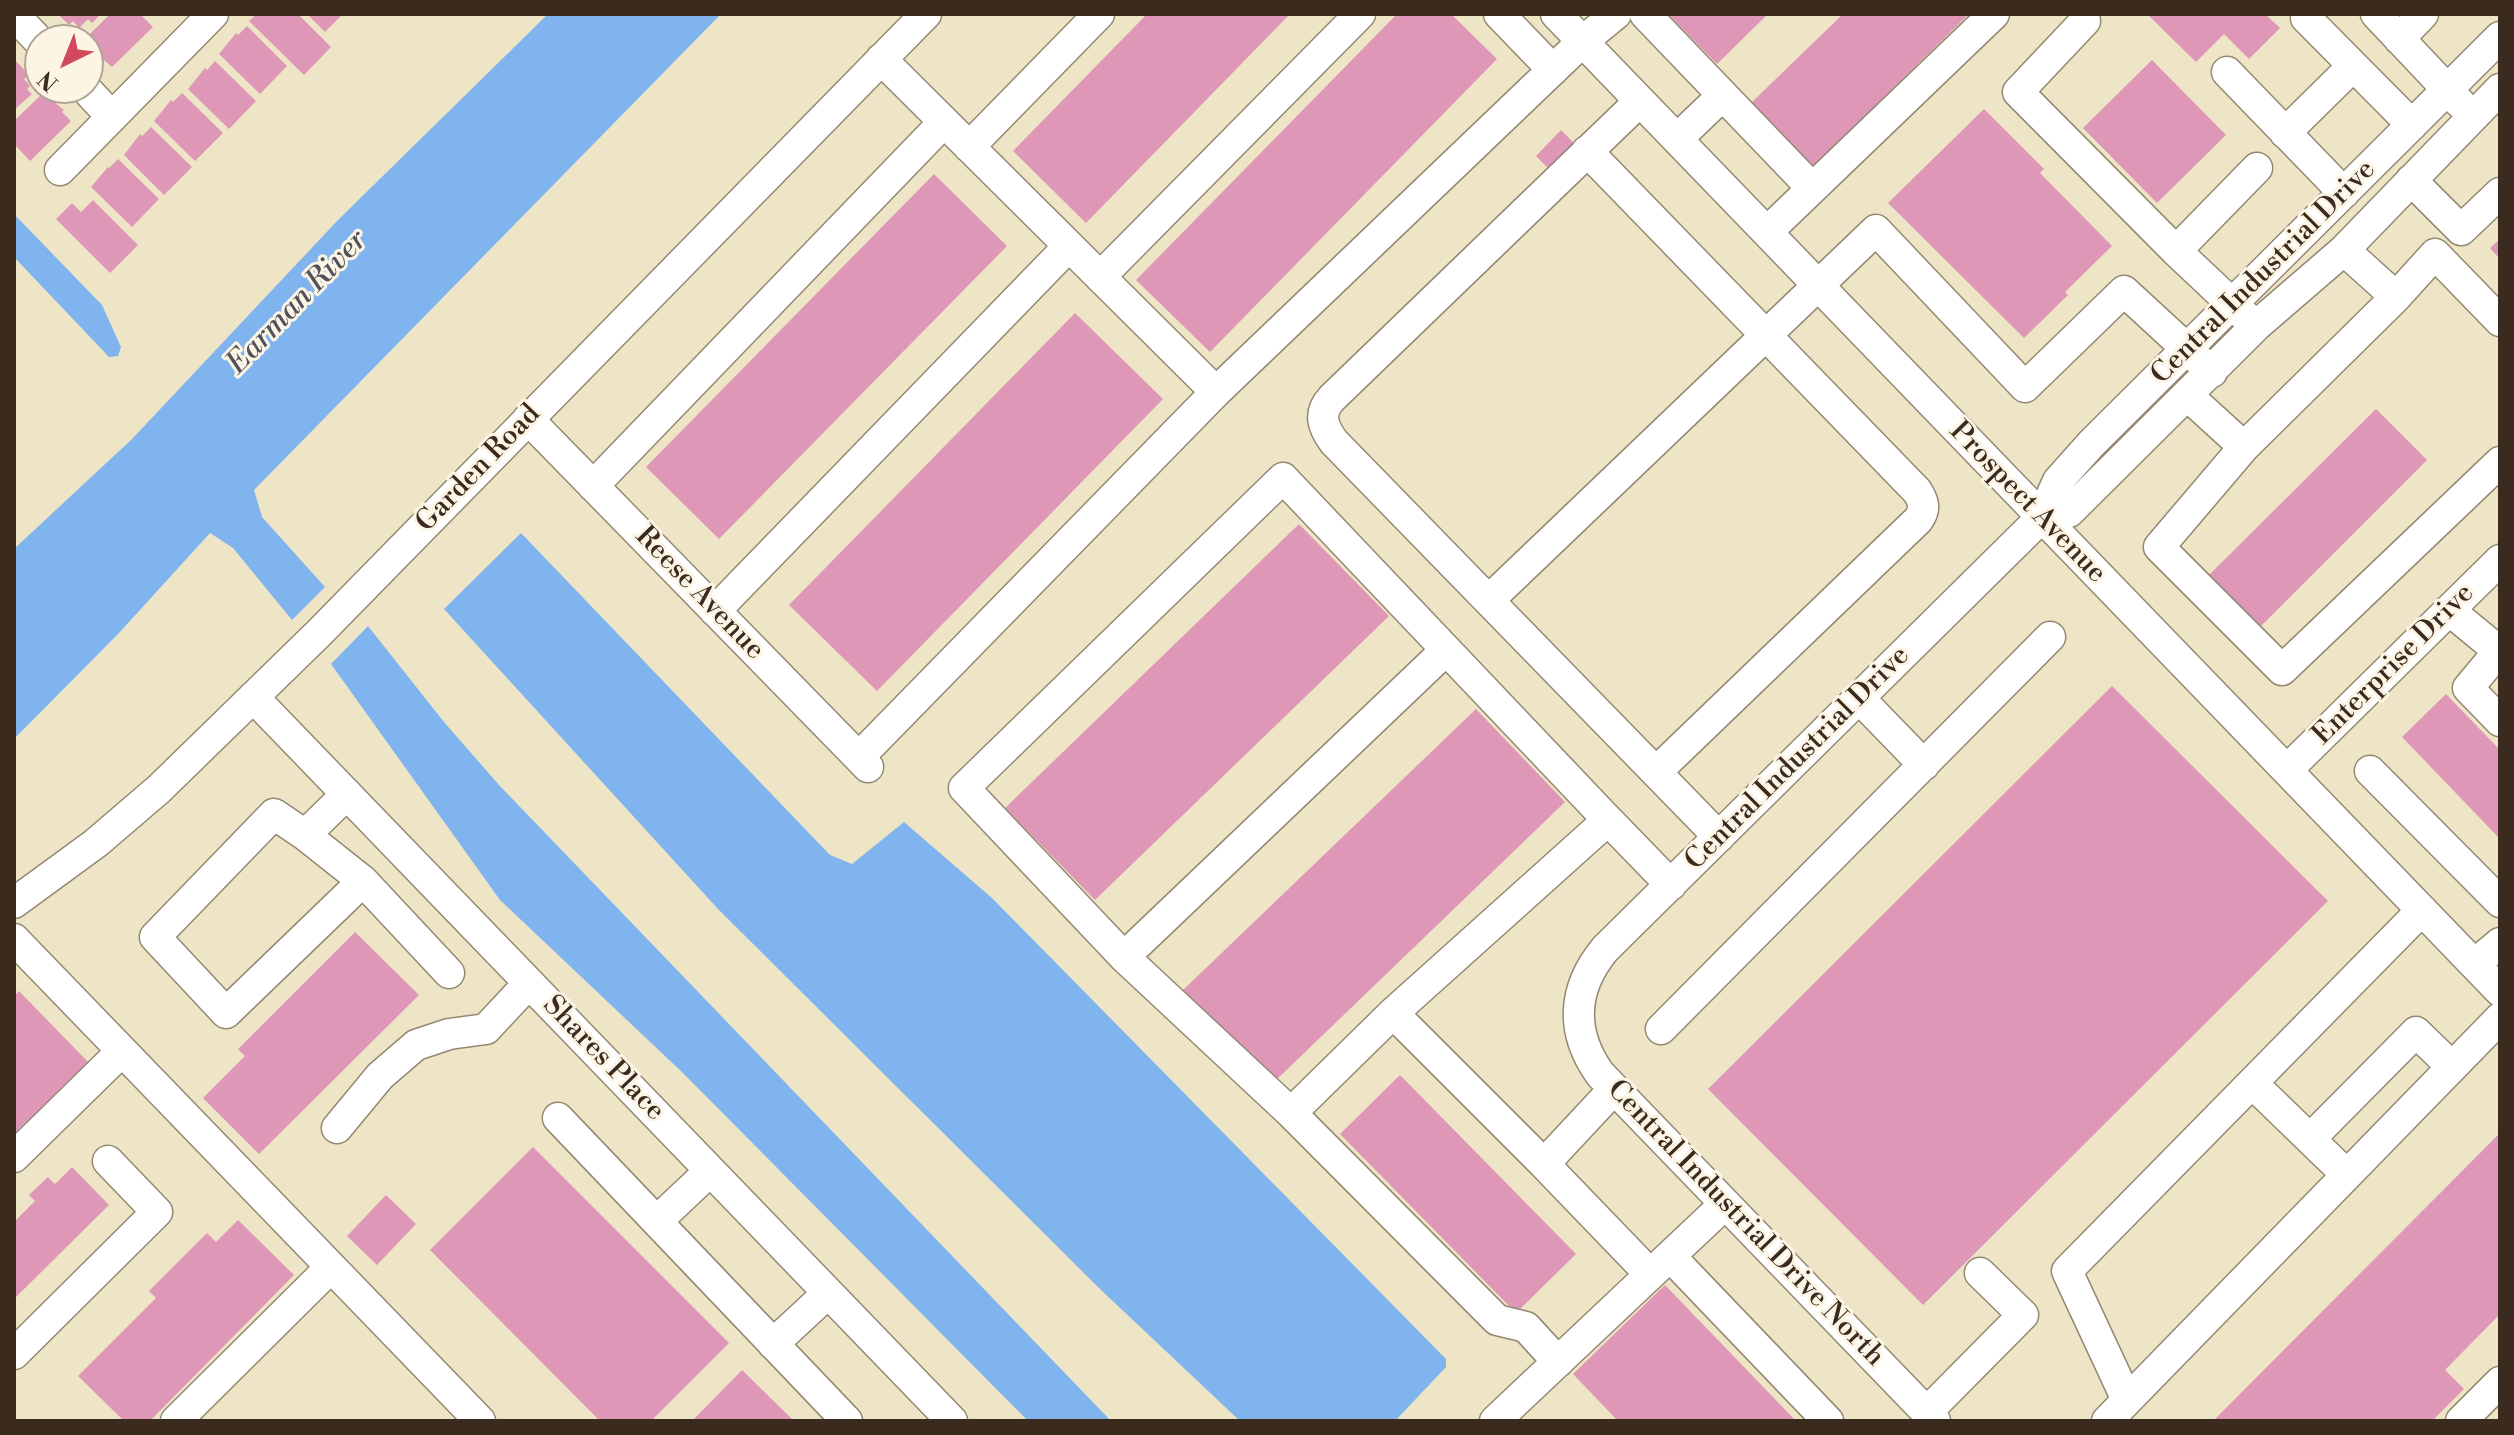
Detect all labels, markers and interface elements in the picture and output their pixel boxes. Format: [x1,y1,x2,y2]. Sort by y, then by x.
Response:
north arrow [24,24,104,104]
text: N [33,65,64,96]
street label: Central Industrial Drive [2145,154,2383,392]
water label: Earman River [221,224,375,382]
street label: Garden Road [410,398,548,540]
street label: Prospect Avenue [1942,415,2112,591]
street label: Reese Avenue [627,521,771,667]
street label: Enterprise Drive [2306,577,2482,753]
street label: Central Industrial Drive [1679,640,1917,878]
street label: Shares Place [535,989,671,1129]
street label: Central Industrial Drive North [1599,1074,1891,1374]

